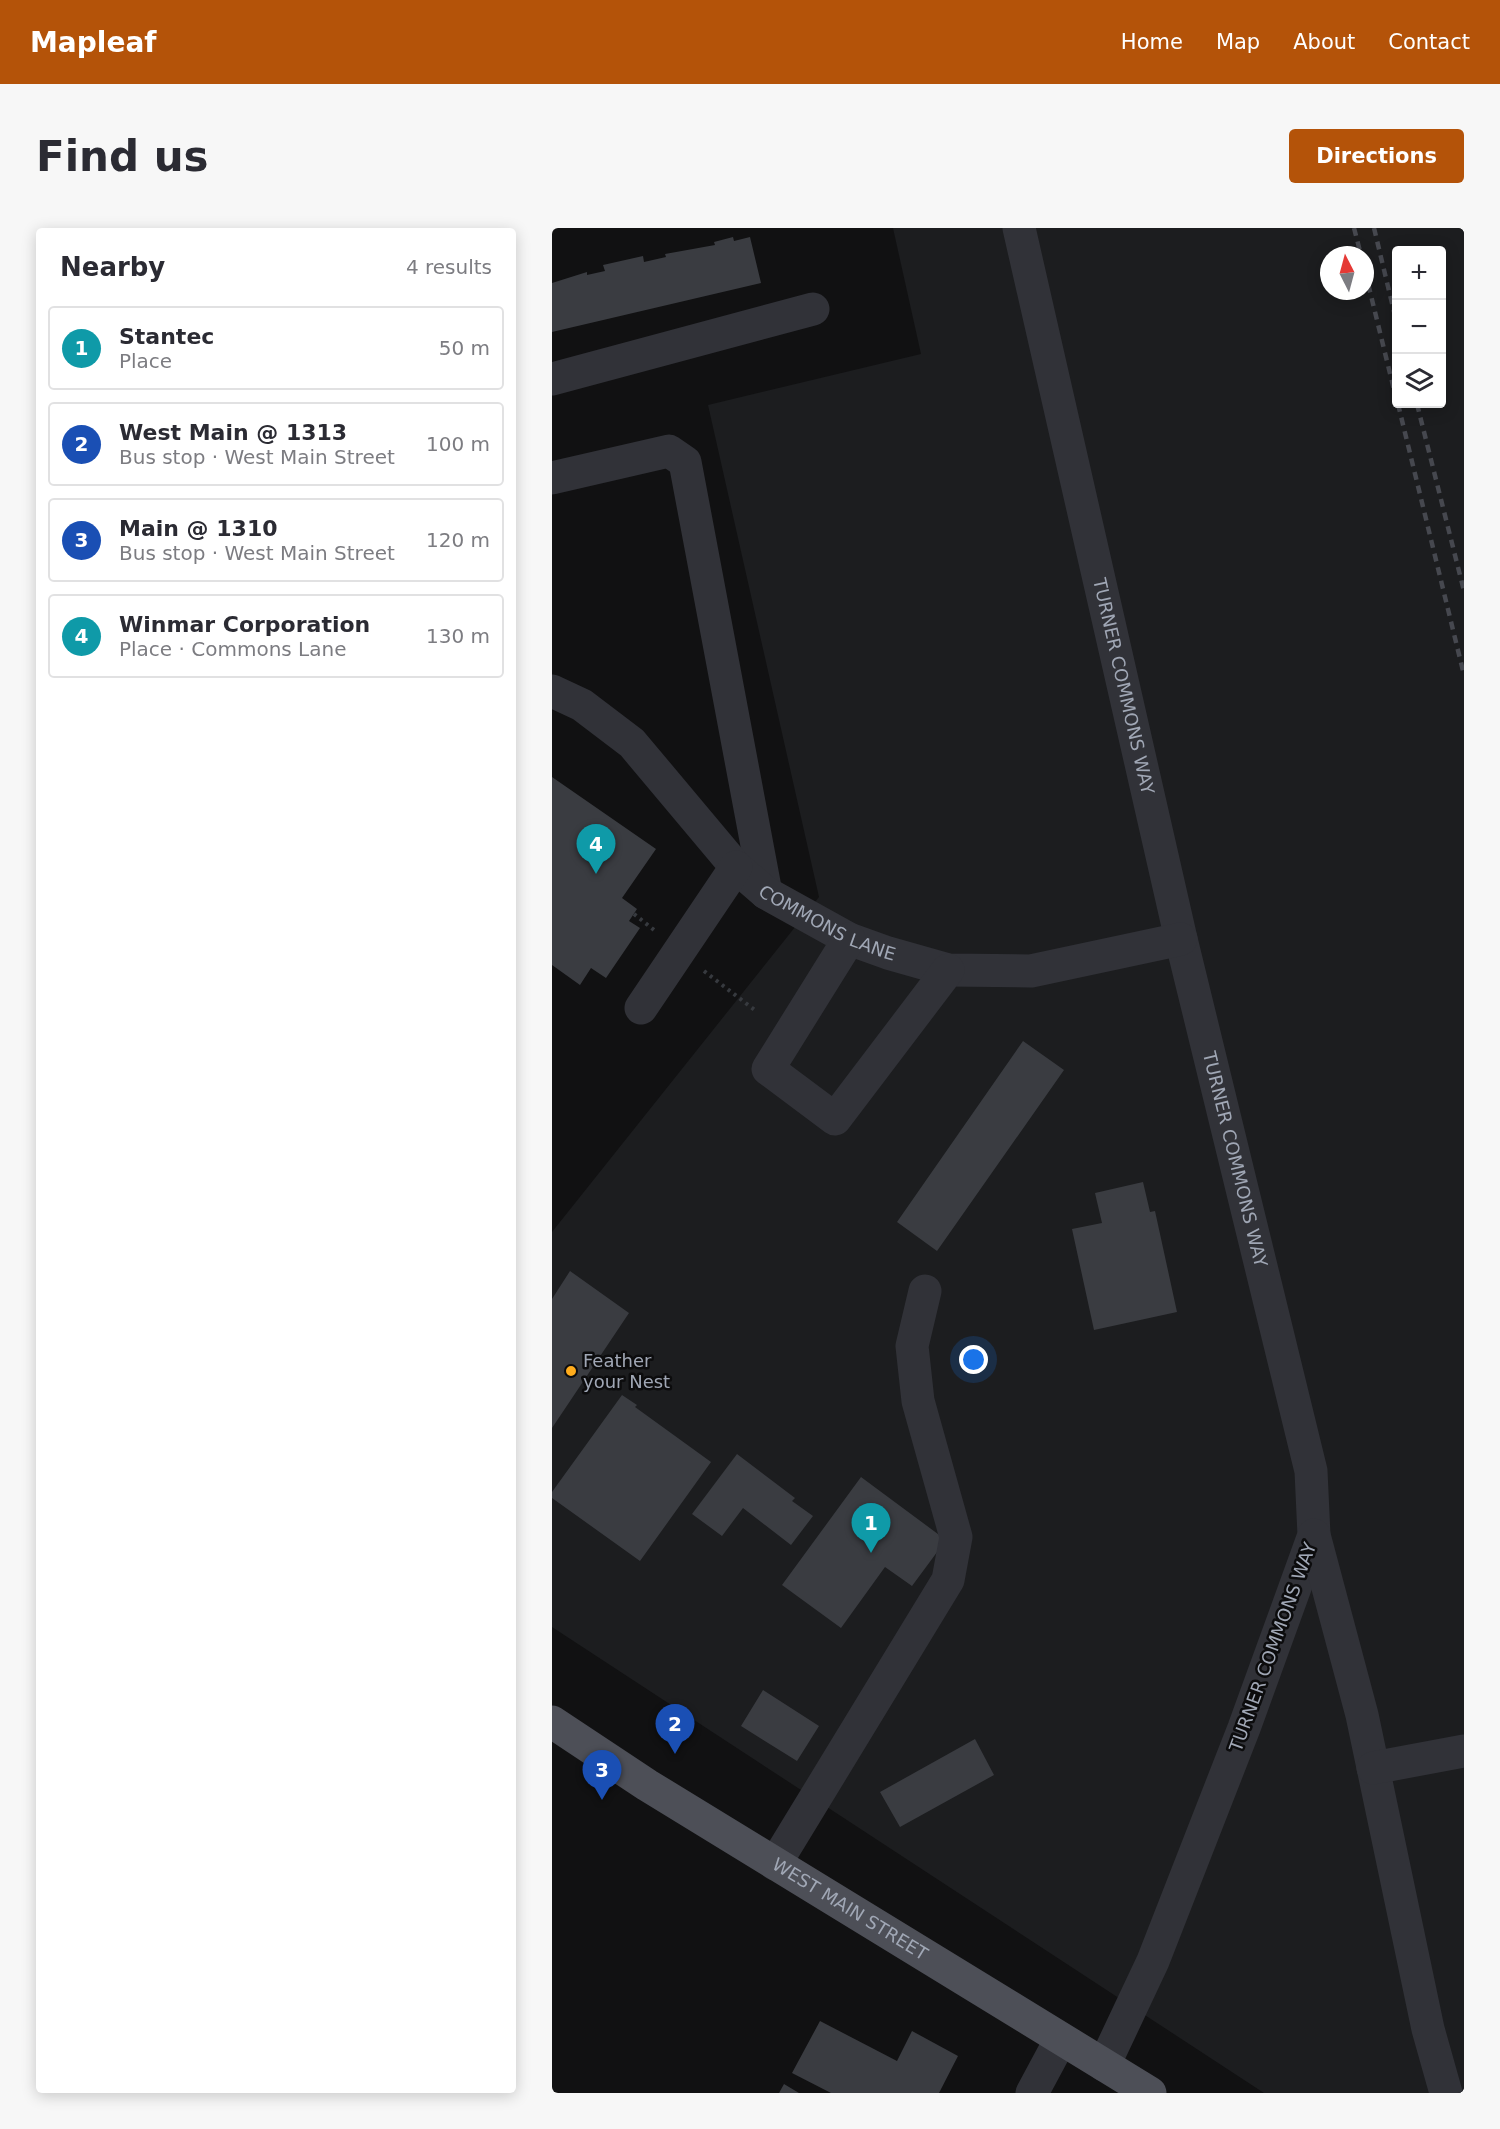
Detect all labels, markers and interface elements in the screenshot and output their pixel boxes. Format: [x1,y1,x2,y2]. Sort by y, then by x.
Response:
text: Mapleaf [30,26,156,59]
text: Home [1121,30,1183,54]
text: Map [1216,30,1260,54]
text: About [1293,30,1355,54]
text: Contact [1388,30,1470,54]
button: Directions [1289,129,1464,183]
text: Find us [36,132,209,181]
north arrow [1320,246,1374,300]
map controls [1392,246,1446,408]
button: + [1392,246,1446,300]
text: Nearby [60,252,165,282]
text: 4 results [406,255,492,279]
button: − [1392,300,1446,354]
text: Stantec [119,324,214,349]
text: 1 [75,336,88,360]
text: 50 m [439,336,490,360]
text: Place [119,349,172,373]
button: layers [1392,354,1446,408]
text: West Main @ 1313 [119,420,347,445]
text: 2 [75,432,88,456]
text: 100 m [426,432,490,456]
text: Bus stop · West Main Street [119,445,395,469]
text: Main @ 1310 [119,516,278,541]
text: 3 [75,528,88,552]
text: 120 m [426,528,490,552]
text: Bus stop · West Main Street [119,541,395,565]
street label: TURNER COMMONS WAY [1089,575,1159,797]
text: Winmar Corporation [119,612,370,637]
text: 4 [75,624,88,648]
text: 130 m [426,624,490,648]
text: Place · Commons Lane [119,637,346,661]
pin: 4 [576,824,615,874]
street label: COMMONS LANE [754,880,898,965]
street label: TURNER COMMONS WAY [1199,1048,1272,1270]
your location [959,1345,988,1374]
place label: Feather your Nest [583,1350,670,1392]
marker: Feather your Nest [564,1364,578,1378]
pin: 1 [852,1504,890,1553]
street label: TURNER COMMONS WAY [1225,1538,1321,1755]
pin: 2 [656,1704,694,1754]
pin: 3 [583,1750,622,1800]
street label: WEST MAIN STREET [769,1853,933,1965]

